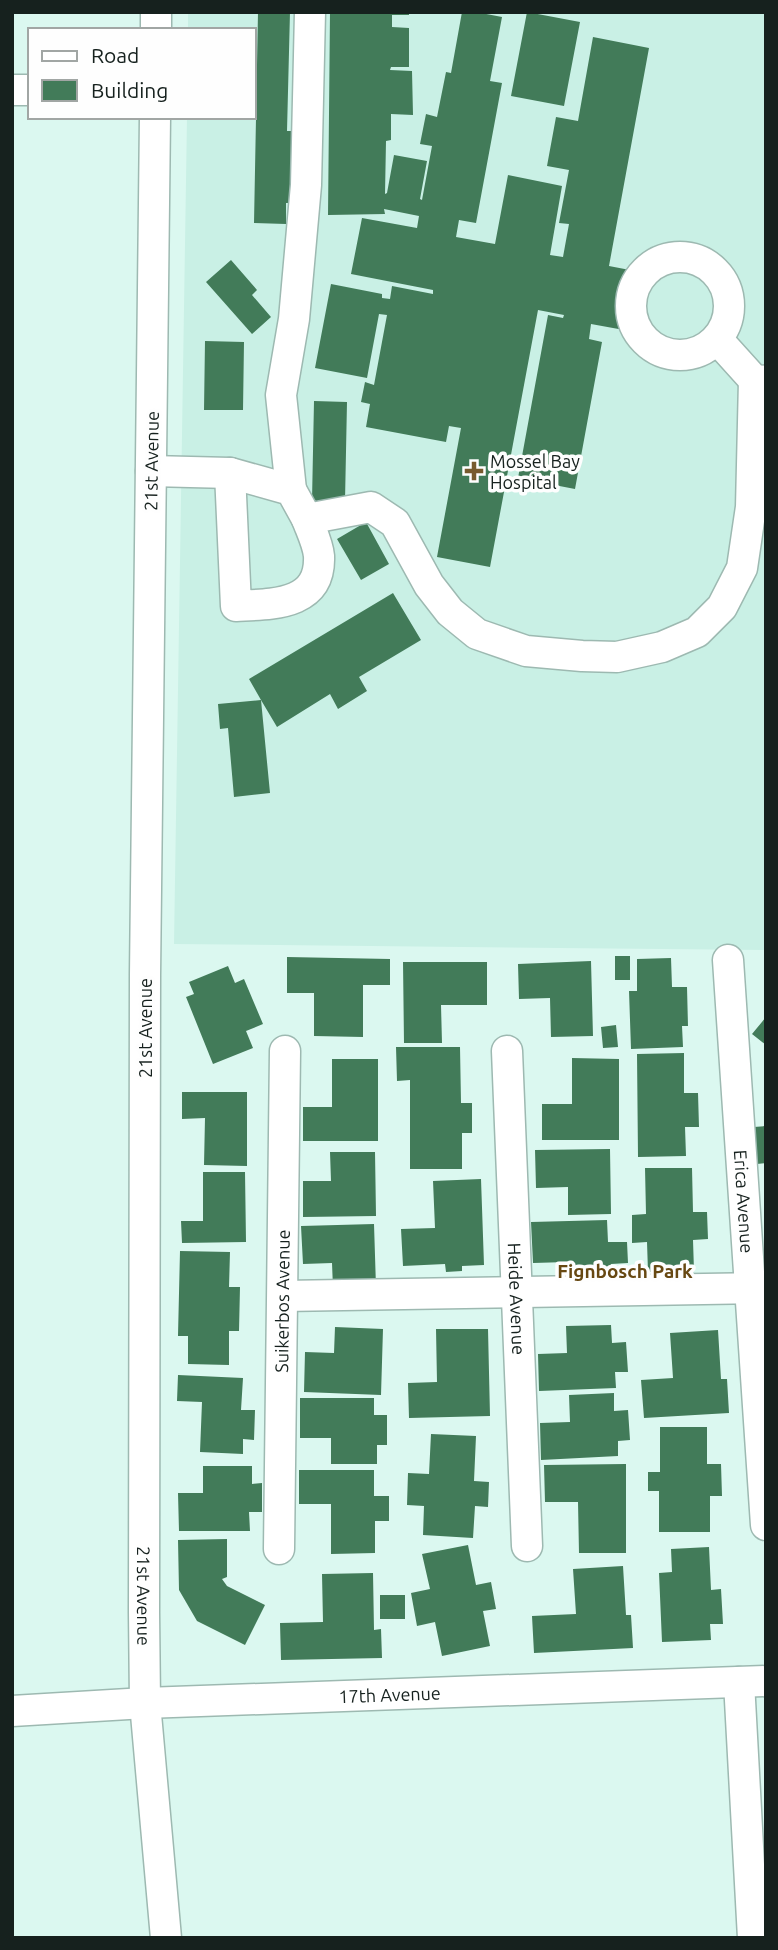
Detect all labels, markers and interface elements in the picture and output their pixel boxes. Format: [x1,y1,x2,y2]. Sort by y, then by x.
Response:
legend [28,28,256,119]
text: Road [91,43,139,67]
text: Building [91,78,168,102]
street label: 21st Avenue [140,411,162,511]
place label: Mossel Bay Hospital [490,451,580,492]
marker: Mossel Bay Hospital [464,461,484,481]
street label: 21st Avenue [135,978,155,1078]
street label: Erica Avenue [731,1149,758,1254]
street label: Suikerbos Avenue [271,1229,293,1373]
street label: Heide Avenue [505,1242,529,1355]
district label: Fignbosch Park [557,1260,693,1282]
street label: 21st Avenue [134,1546,154,1646]
street label: 17th Avenue [338,1683,441,1706]

